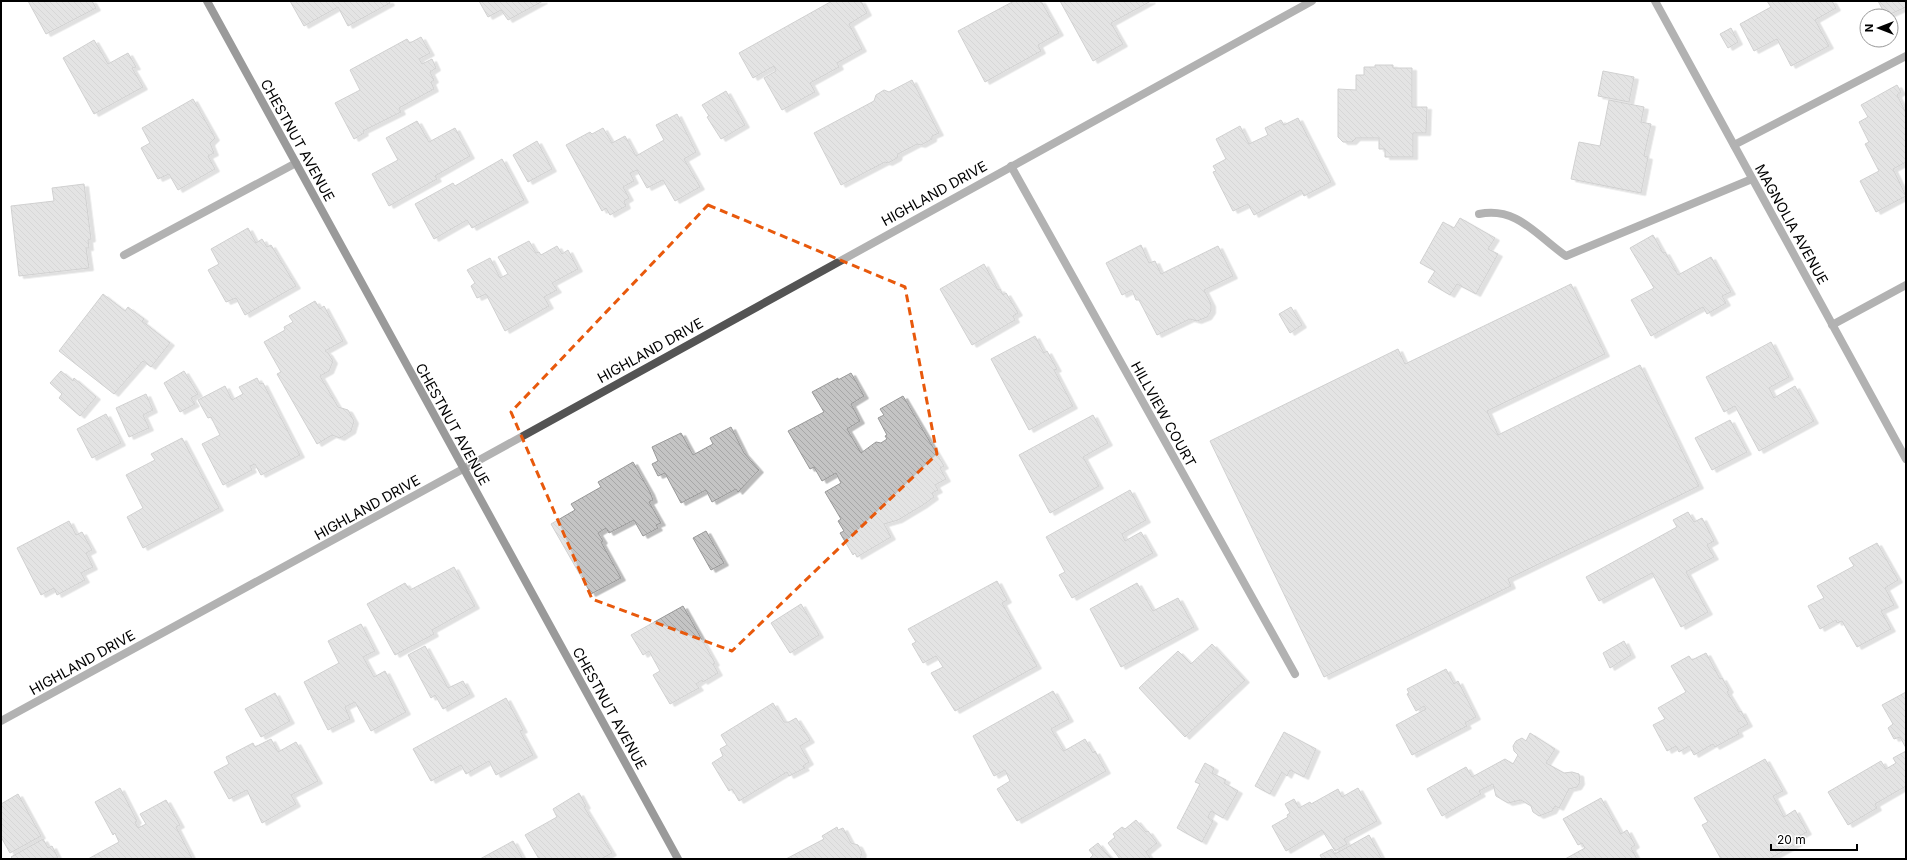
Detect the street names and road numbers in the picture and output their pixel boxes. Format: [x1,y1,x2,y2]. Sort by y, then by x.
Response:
street label: CHESTNUT AVENUE [257,76,339,204]
street label: HIGHLAND DRIVE [878,157,990,229]
street label: MAGNOLIA AVENUE [1752,161,1832,287]
street label: HIGHLAND DRIVE [594,314,706,386]
street label: HILLVIEW COURT [1128,358,1200,470]
street label: CHESTNUT AVENUE [412,360,494,488]
street label: HIGHLAND DRIVE [311,471,423,543]
street label: HIGHLAND DRIVE [26,626,138,698]
street label: CHESTNUT AVENUE [569,644,651,772]

